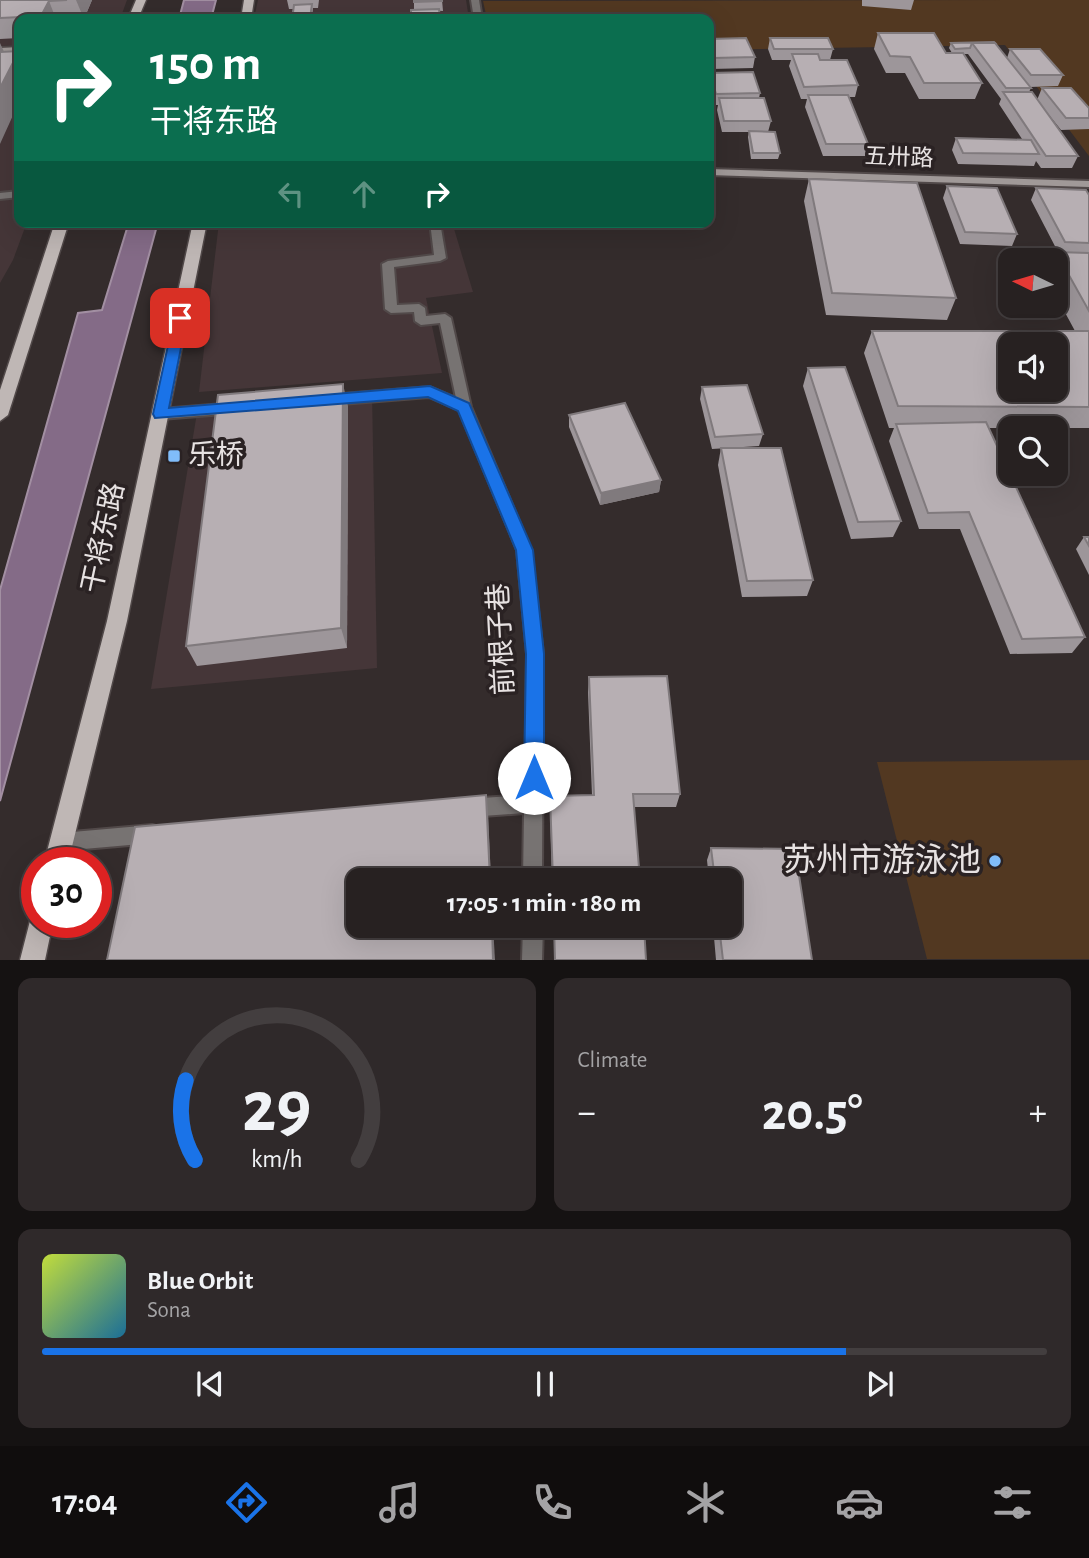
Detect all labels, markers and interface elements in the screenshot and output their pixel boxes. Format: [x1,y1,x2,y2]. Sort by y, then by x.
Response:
text: 150 m [150,40,261,89]
icon: right [35,42,126,133]
text: 干将东路 [150,106,278,138]
street label: 五卅路 [864,143,934,171]
icon: left [272,175,310,213]
icon: ahead [345,175,383,213]
icon: right [418,175,456,213]
north arrow [998,248,1068,318]
map controls [998,248,1068,486]
pin [150,288,210,348]
icon: arrive [161,299,199,337]
button: sound [998,332,1068,402]
button: search [998,416,1068,486]
place label: 乐桥 [188,440,244,470]
marker: 乐桥 [166,448,182,464]
street label: 干将东路 [77,480,129,596]
street label: 前根子巷 [483,582,519,696]
position arrow [497,741,571,815]
place label: 苏州市游泳池 [783,843,981,878]
speed limit sign: 30 [21,847,112,938]
marker: 苏州市游泳池 [987,853,1003,869]
text: 17:05 · 1 min · 180 m [447,890,641,916]
text: Climate [578,1049,647,1072]
text: 29 [242,1073,311,1146]
text: 20.5° [762,1087,863,1139]
text: − [578,1094,596,1132]
text: + [1029,1094,1047,1132]
text: km/h [251,1147,303,1172]
text: Blue Orbit [147,1268,253,1294]
text: Sona [147,1299,191,1322]
icon: previous [191,1365,229,1403]
icon: pause [526,1365,564,1403]
icon: next [861,1365,899,1403]
icon: directions [222,1478,271,1527]
icon: music [375,1478,424,1527]
icon: phone [528,1478,577,1527]
icon: climate [681,1478,730,1527]
icon: car [835,1478,884,1527]
icon: filters [988,1478,1037,1527]
text: 17:04 [52,1486,118,1518]

